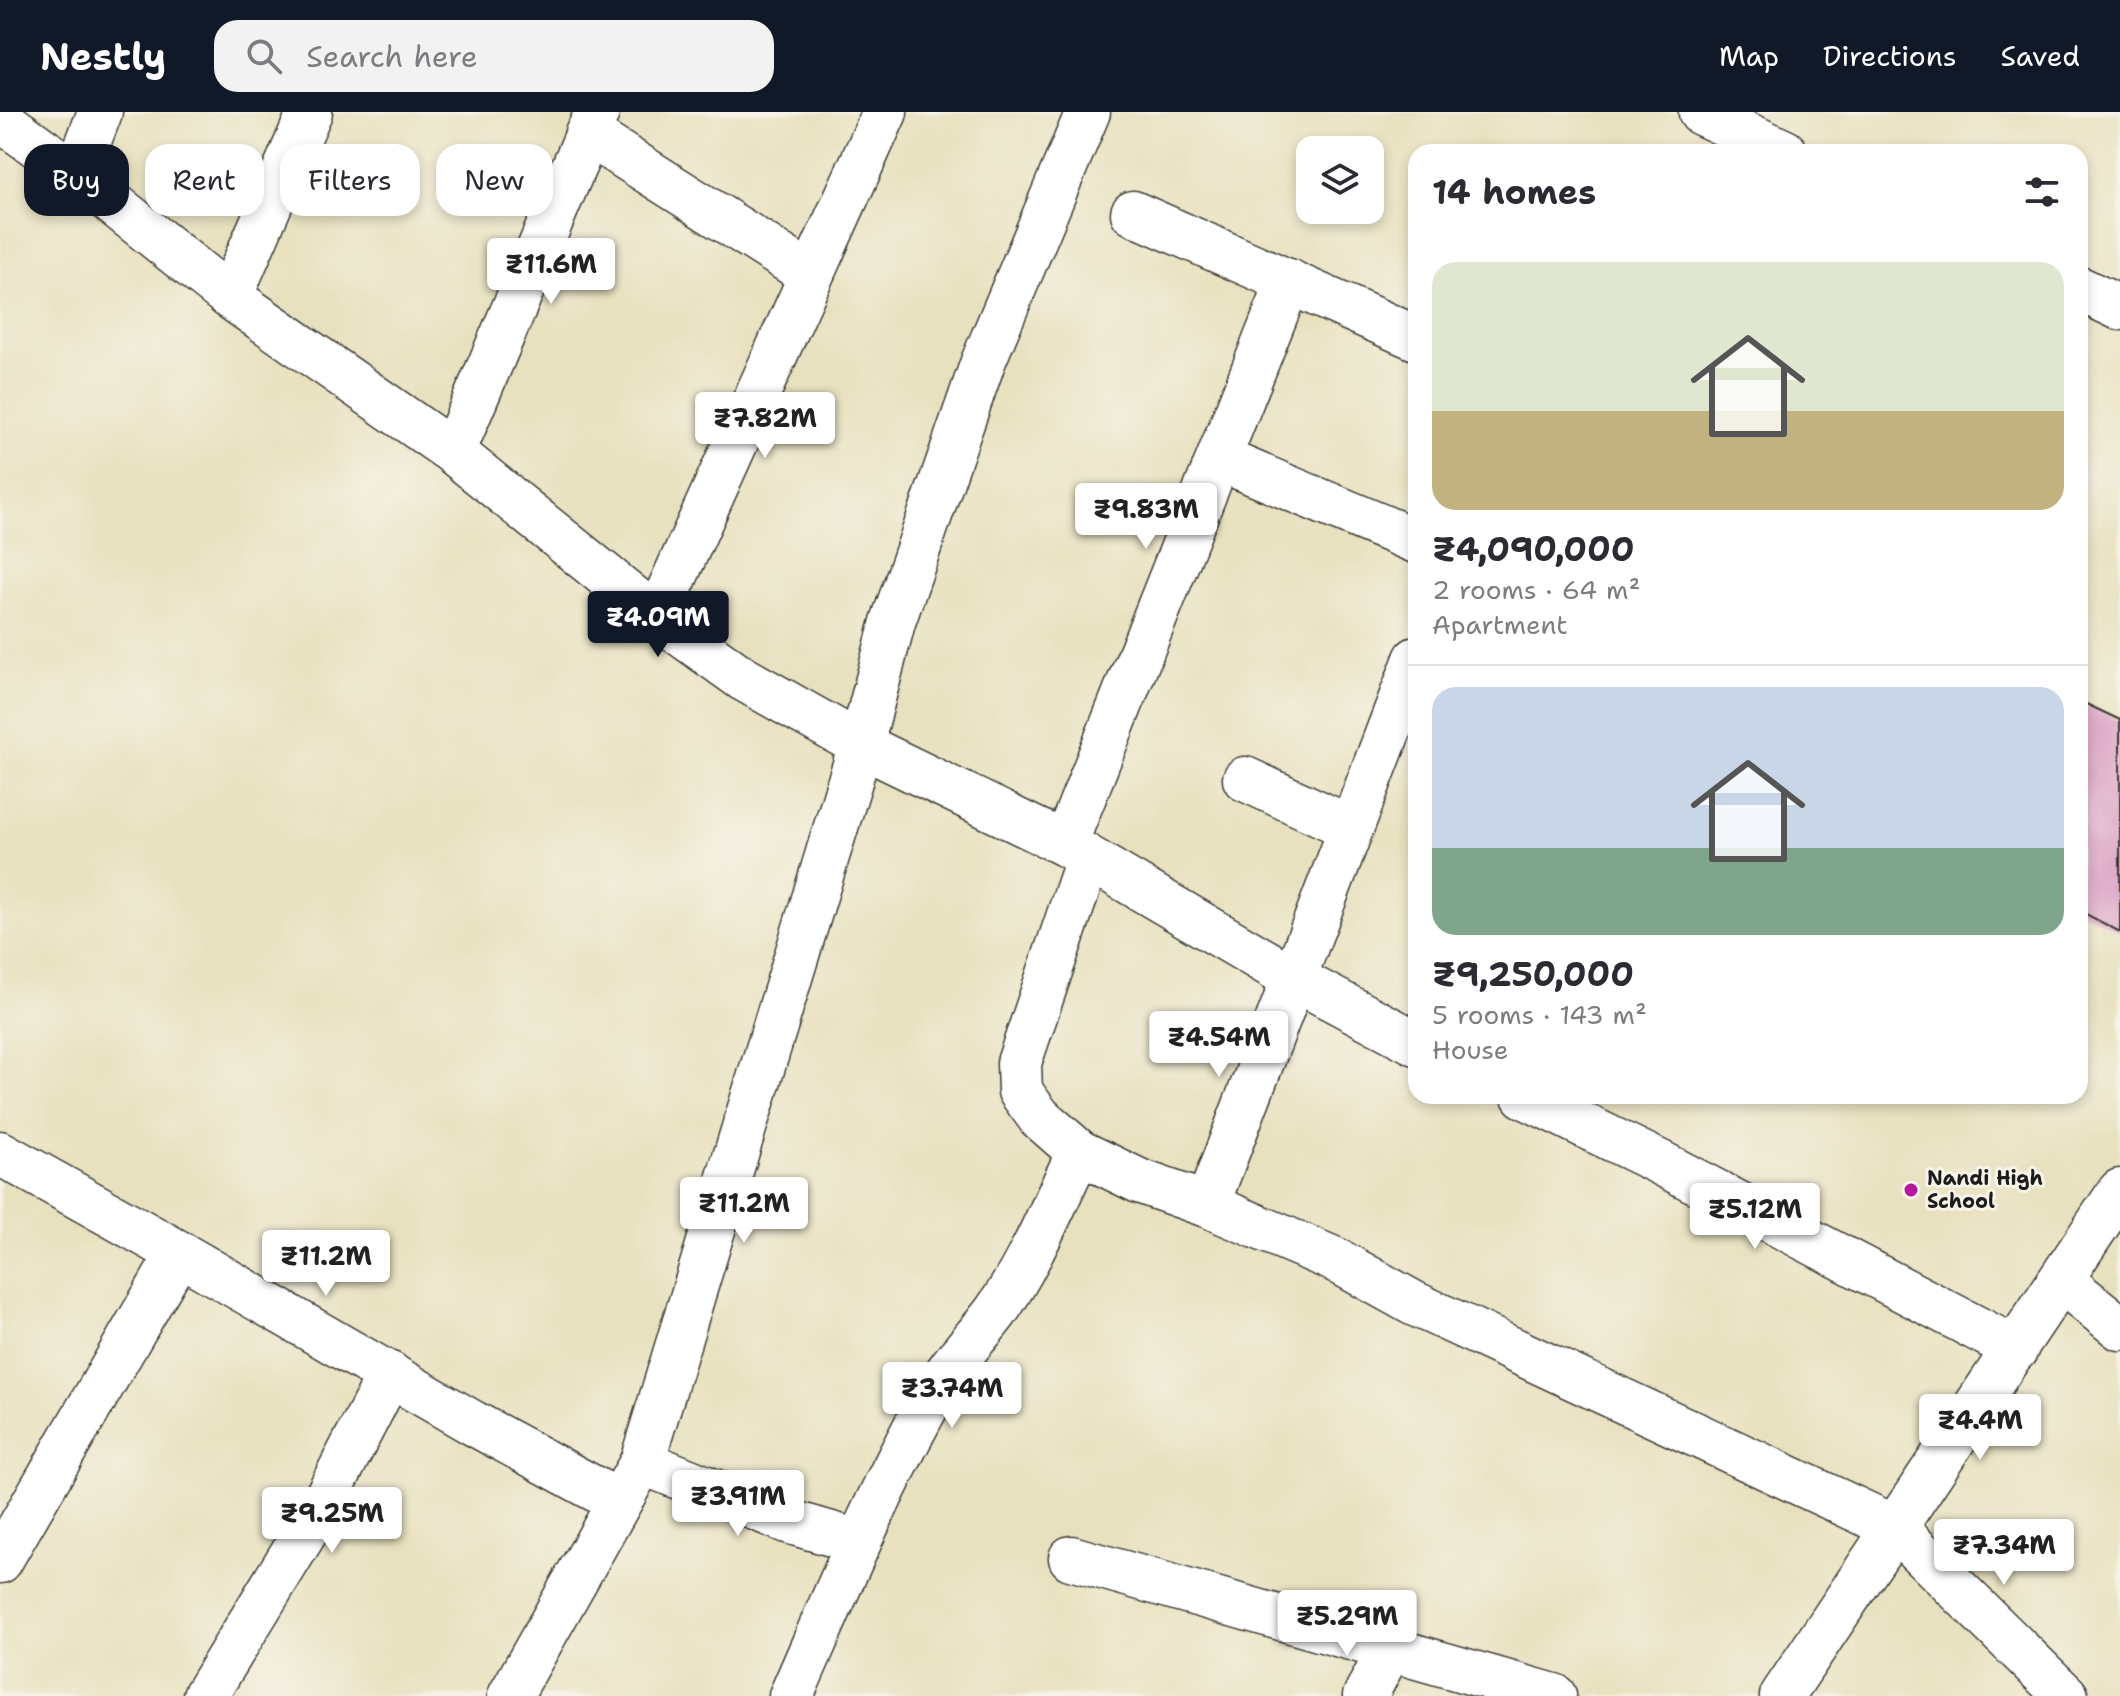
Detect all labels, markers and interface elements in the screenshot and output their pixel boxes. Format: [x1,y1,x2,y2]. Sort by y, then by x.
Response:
search box [214,20,774,92]
text: Nestly [40,31,166,82]
icon: search [242,34,286,78]
text: Search here [306,36,478,77]
text: Map [1719,37,1779,75]
text: Directions [1823,37,1957,75]
text: Saved [2001,37,2080,75]
map controls [1296,136,1384,224]
button: layers [1296,136,1384,224]
chip: Buy [24,144,129,216]
chip: Rent [145,144,264,216]
chip: Filters [280,144,420,216]
chip: New [436,144,553,216]
text: 14 homes [1432,169,1596,215]
icon: filters [2020,170,2064,214]
pin: ₹11.6M [486,238,616,306]
text: ₹11.6M [505,246,597,281]
icon: home [1676,314,1820,458]
pin: ₹7.82M [700,392,830,460]
text: ₹7.82M [713,400,817,435]
pin: ₹9.83M [1081,483,1211,551]
text: ₹9.83M [1093,491,1199,526]
text: ₹4,090,000 [1432,526,1635,572]
text: 2 rooms · 64 m² [1432,572,1640,607]
pin: ₹4.09M [593,591,723,659]
text: ₹4.09M [606,599,710,634]
text: Apartment [1432,607,1568,642]
icon: home [1676,739,1820,883]
text: ₹9,250,000 [1432,951,1634,997]
text: 5 rooms · 143 m² [1432,997,1647,1032]
pin: ₹4.54M [1154,1011,1284,1079]
text: ₹4.54M [1167,1019,1271,1054]
text: House [1432,1032,1508,1067]
place label: Nandi High School [1927,1165,2043,1214]
pin: ₹11.2M [679,1177,809,1245]
marker: Nandi High School [1902,1181,1920,1199]
pin: ₹5.12M [1690,1183,1820,1251]
text: ₹11.2M [698,1185,790,1220]
text: ₹5.12M [1708,1191,1802,1226]
pin: ₹11.2M [261,1230,391,1298]
text: ₹11.2M [280,1238,372,1273]
pin: ₹3.74M [887,1362,1017,1430]
text: ₹3.74M [900,1370,1004,1405]
pin: ₹4.4M [1924,1394,2036,1462]
text: ₹4.4M [1937,1402,2023,1437]
pin: ₹3.91M [673,1470,803,1538]
text: ₹3.91M [690,1478,786,1513]
pin: ₹9.25M [267,1487,397,1555]
text: ₹9.25M [280,1495,384,1530]
pin: ₹7.34M [1939,1519,2069,1587]
text: ₹7.34M [1952,1527,2056,1562]
pin: ₹5.29M [1282,1590,1412,1658]
text: ₹5.29M [1296,1598,1398,1633]

